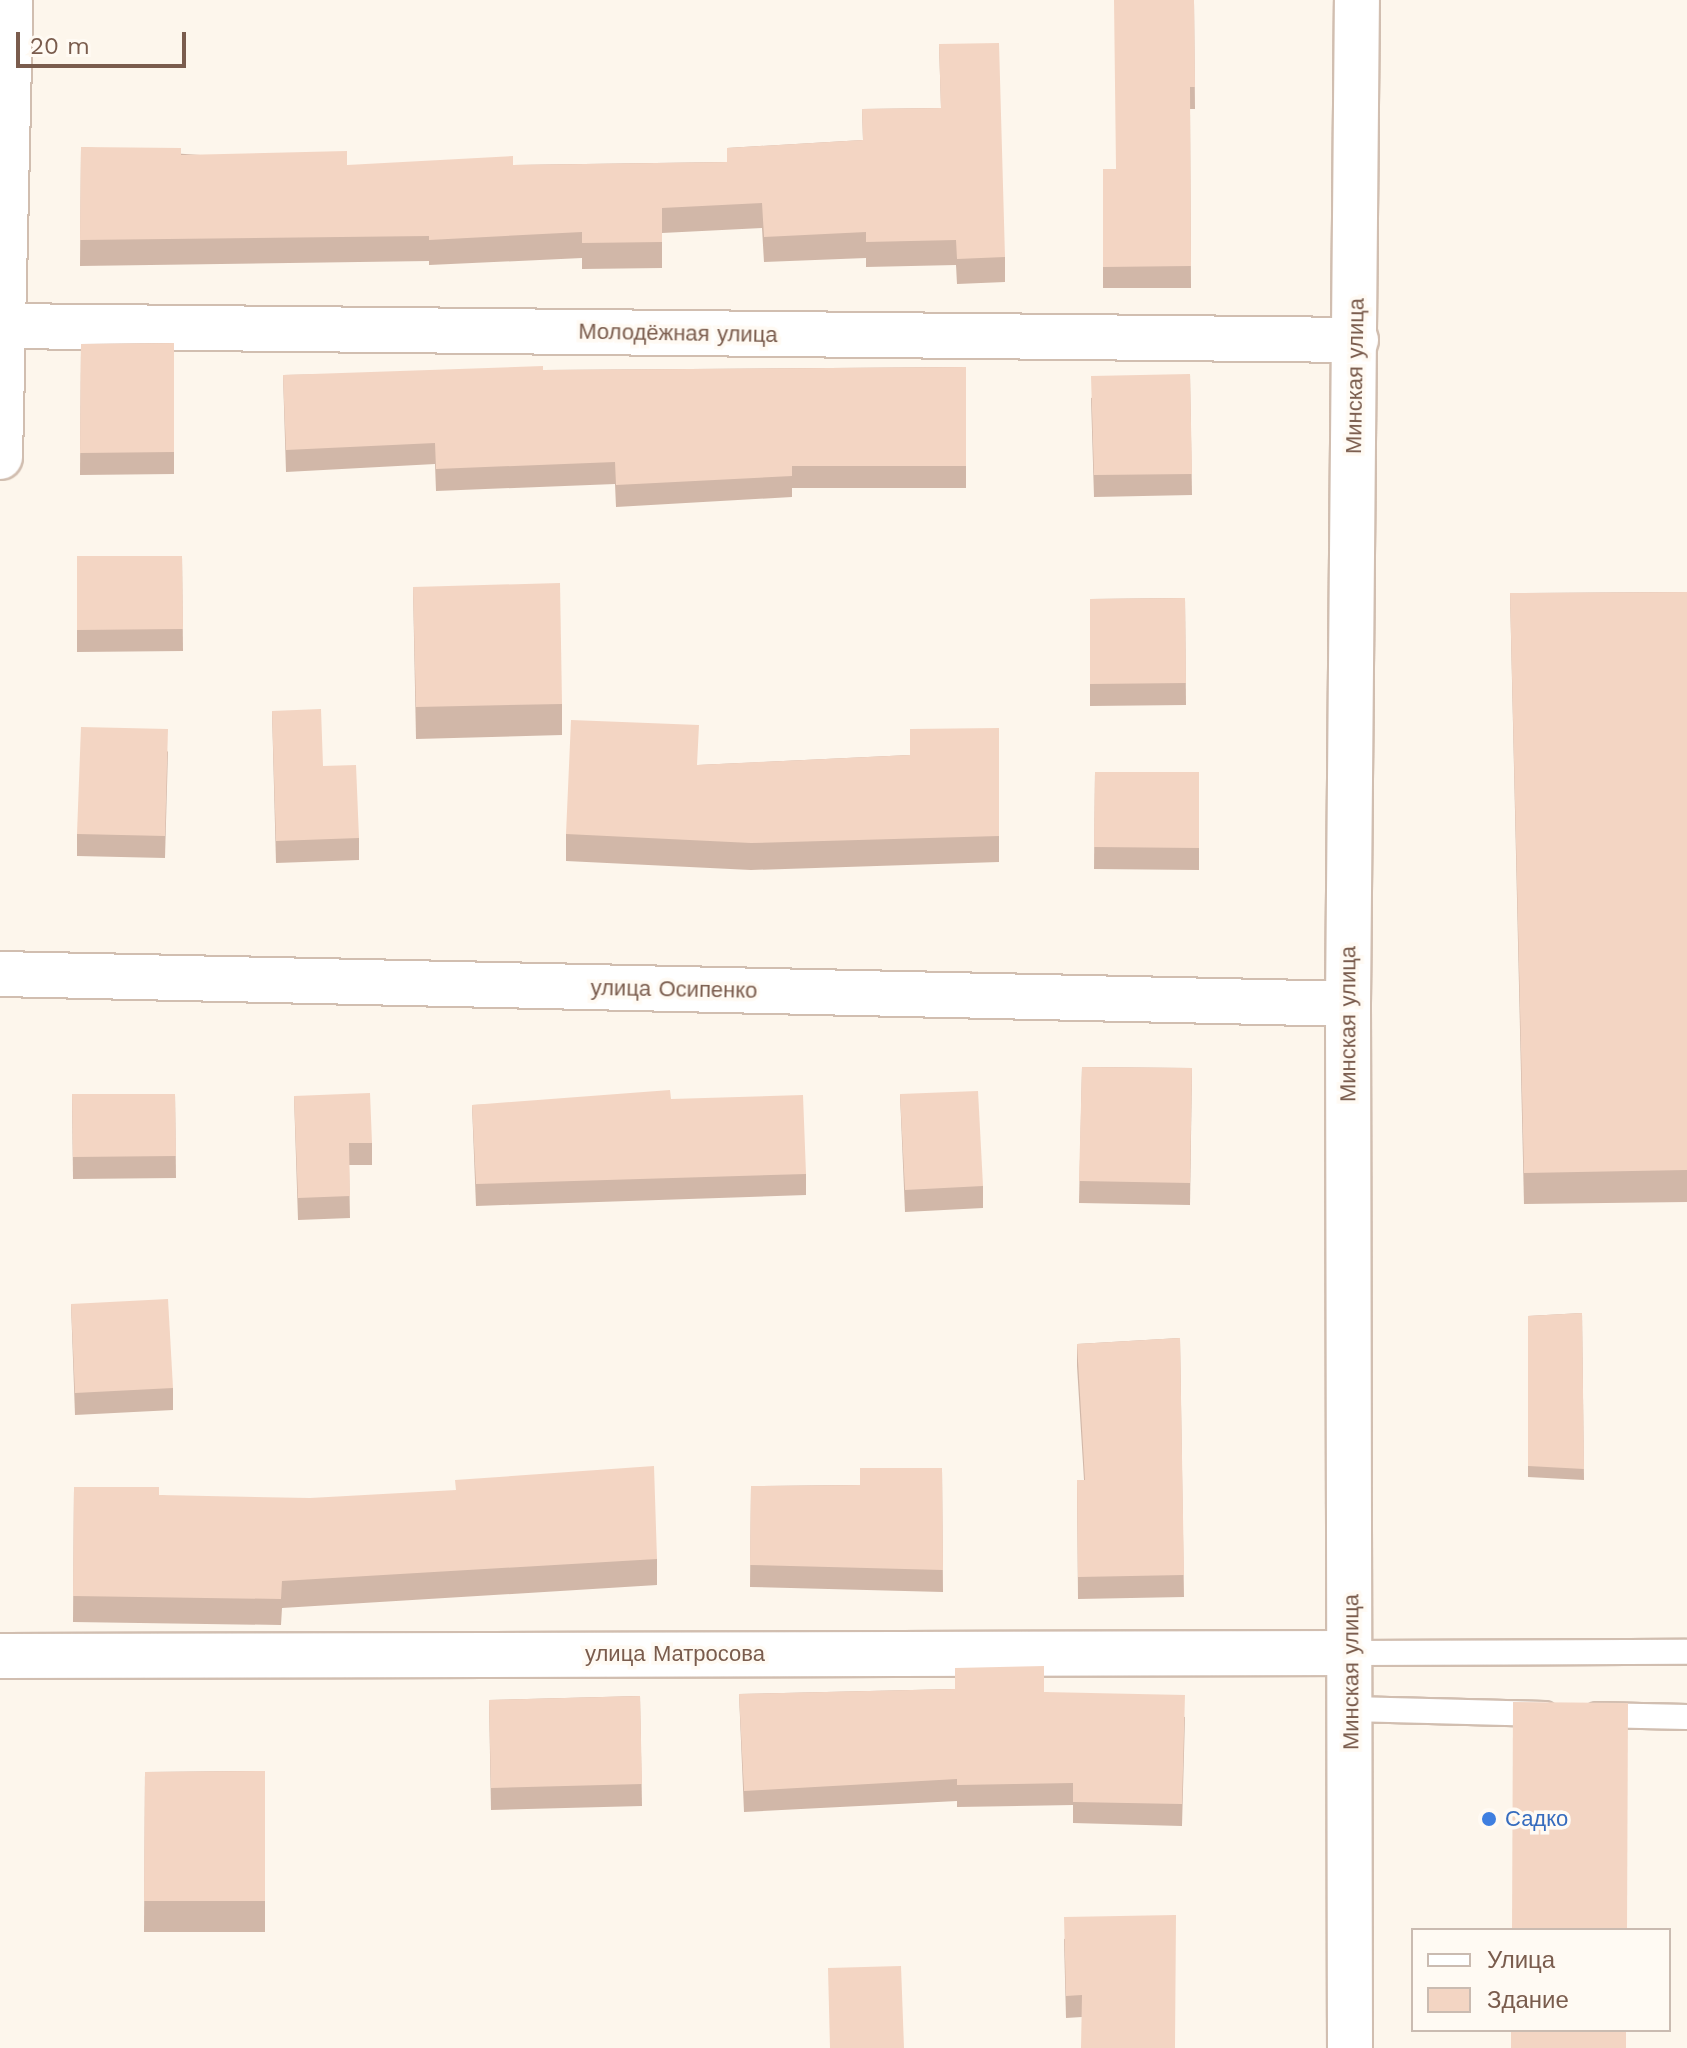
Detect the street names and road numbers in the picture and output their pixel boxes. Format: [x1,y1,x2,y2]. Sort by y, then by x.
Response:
street label: Минская улица [1340,298,1370,454]
street label: Молодёжная улица [578,318,778,348]
street label: Минская улица [1335,946,1361,1102]
street label: улица Осипенко [590,974,758,1004]
street label: Минская улица [1338,1594,1364,1750]
street label: улица Матросова [585,1641,765,1667]

